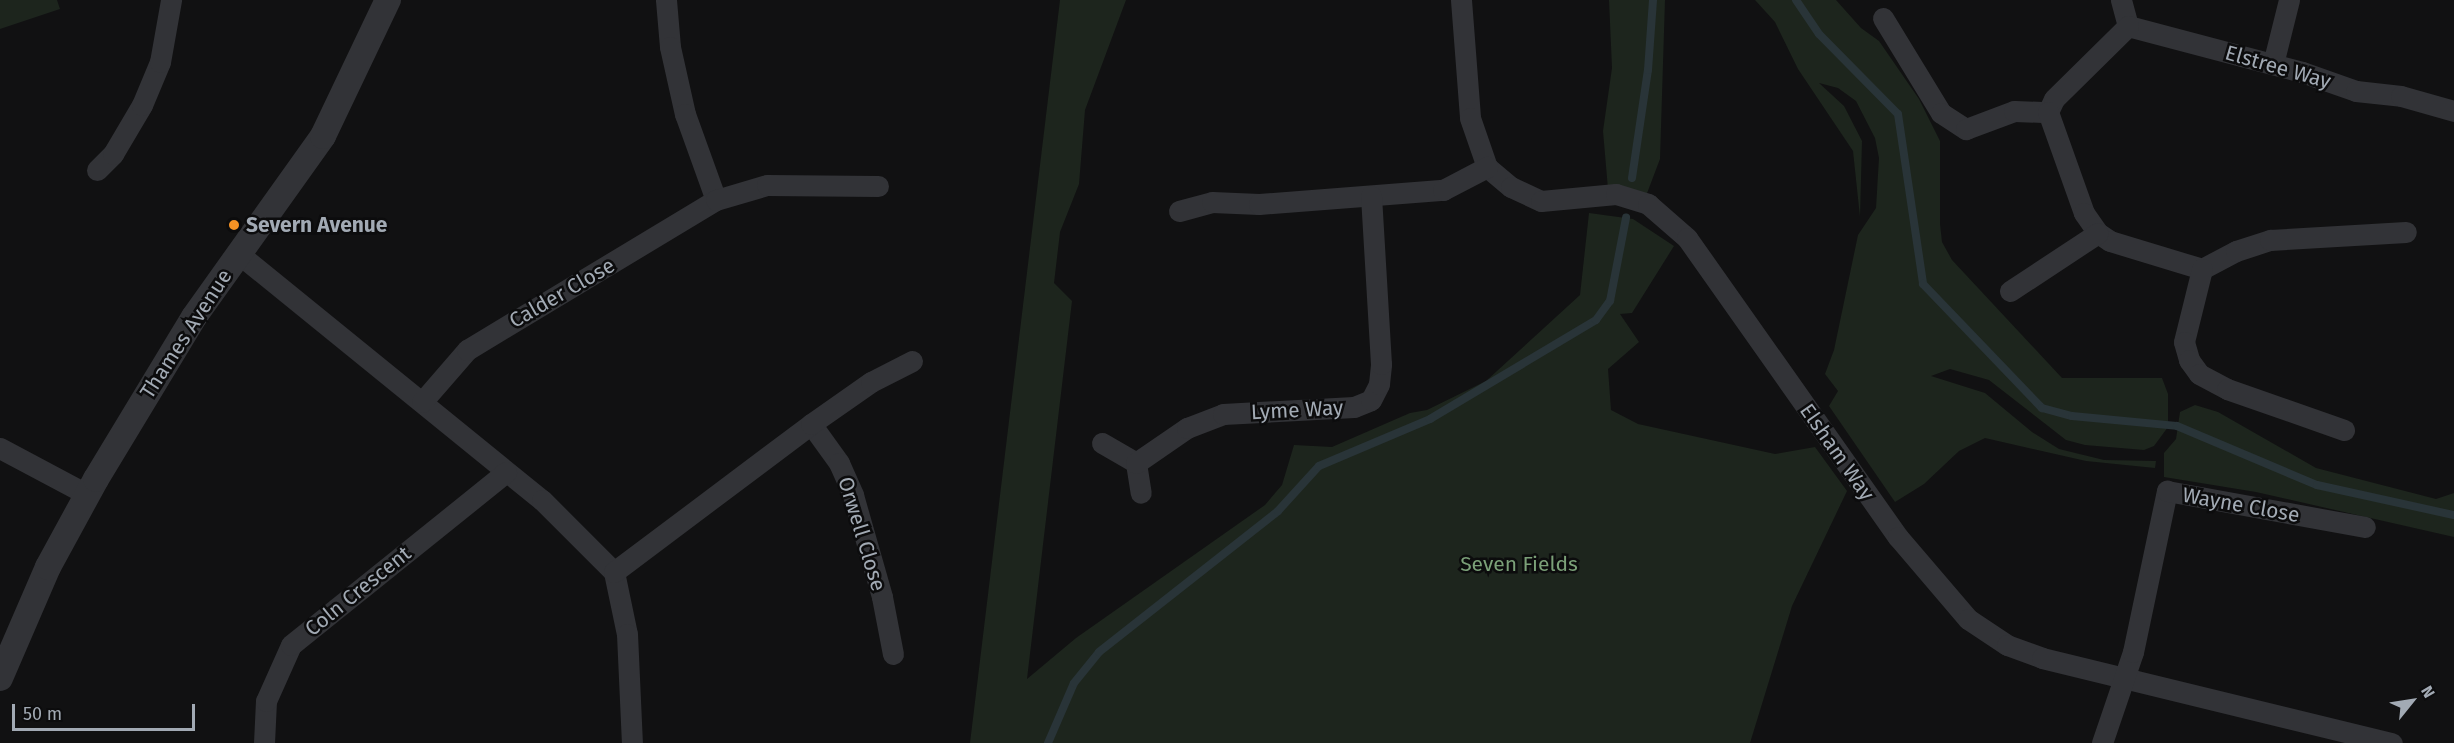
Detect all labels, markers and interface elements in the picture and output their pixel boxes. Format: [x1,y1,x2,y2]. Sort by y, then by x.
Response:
street label: Elstree Way [2222,40,2334,94]
place label: Severn Avenue [246,212,387,238]
marker: Severn Avenue [227,218,241,232]
street label: Calder Close [505,253,619,333]
street label: Thames Avenue [135,265,237,403]
street label: Lyme Way [1250,395,1344,425]
street label: Elsham Way [1794,399,1880,505]
street label: Orwell Close [833,474,891,594]
street label: Wayne Close [2180,482,2302,528]
street label: Coln Crescent [300,541,416,641]
park label: Seven Fields [1460,551,1578,577]
north arrow [2382,671,2442,731]
text: N [2417,682,2439,701]
scale bar [15,692,198,730]
text: 50 m [23,703,62,725]

